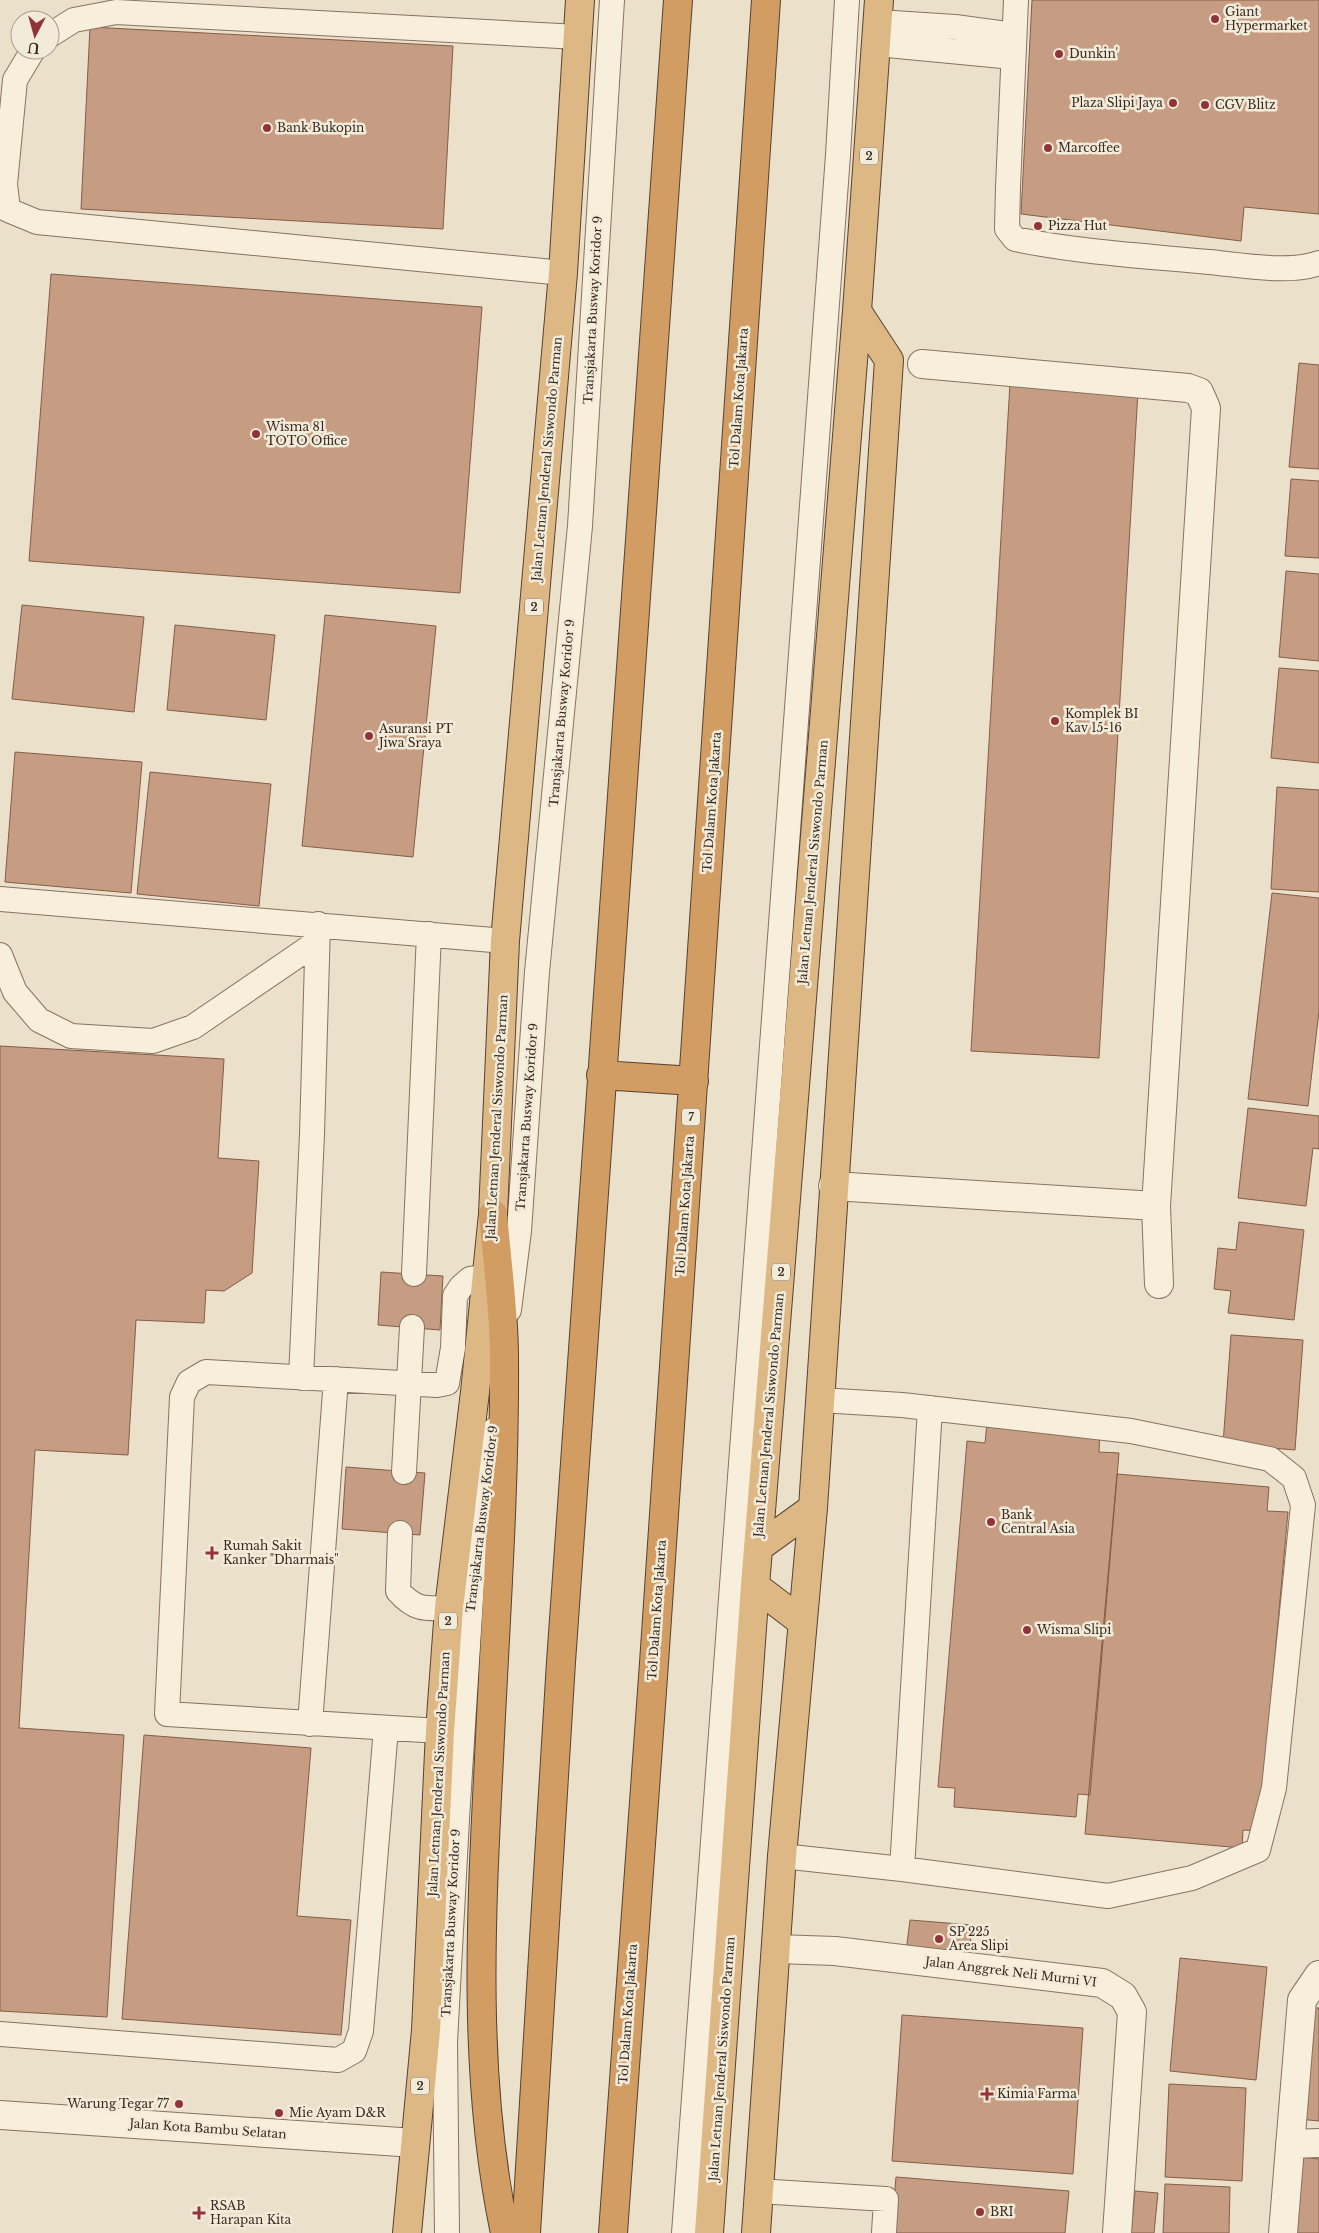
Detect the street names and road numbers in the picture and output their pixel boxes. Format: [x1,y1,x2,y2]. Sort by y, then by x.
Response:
road number: 2 [860,148,878,164]
street label: Transjakarta Busway Koridor 9 [580,215,605,404]
street label: Tol Dalam Kota Jakarta [726,327,751,469]
street label: Jalan Letnan Jenderal Siswondo Parman [528,336,565,584]
road number: 2 [525,598,543,616]
street label: Transjakarta Busway Koridor 9 [546,618,577,807]
street label: Tol Dalam Kota Jakarta [699,731,724,873]
street label: Jalan Letnan Jenderal Siswondo Parman [794,739,831,987]
street label: Jalan Letnan Jenderal Siswondo Parman [482,994,510,1242]
street label: Transjakarta Busway Koridor 9 [512,1022,541,1211]
road number: 7 [682,1108,700,1126]
street label: Tol Dalam Kota Jakarta [672,1135,697,1277]
road number: 2 [772,1264,790,1280]
street label: Jalan Letnan Jenderal Siswondo Parman [750,1292,787,1540]
street label: Transjakarta Busway Koridor 9 [463,1425,500,1613]
street label: Tol Dalam Kota Jakarta [644,1539,669,1681]
road number: 2 [439,1612,457,1630]
street label: Jalan Letnan Jenderal Siswondo Parman [424,1651,452,1899]
street label: Transjakarta Busway Koridor 9 [438,1828,463,2017]
street label: Jalan Letnan Jenderal Siswondo Parman [705,1936,738,2184]
street label: Tol Dalam Kota Jakarta [615,1943,640,2085]
street label: Jalan Anggrek Neli Murni VI [922,1953,1098,1989]
road number: 2 [411,2078,429,2094]
street label: Jalan Kota Bambu Selatan [127,2115,287,2141]

